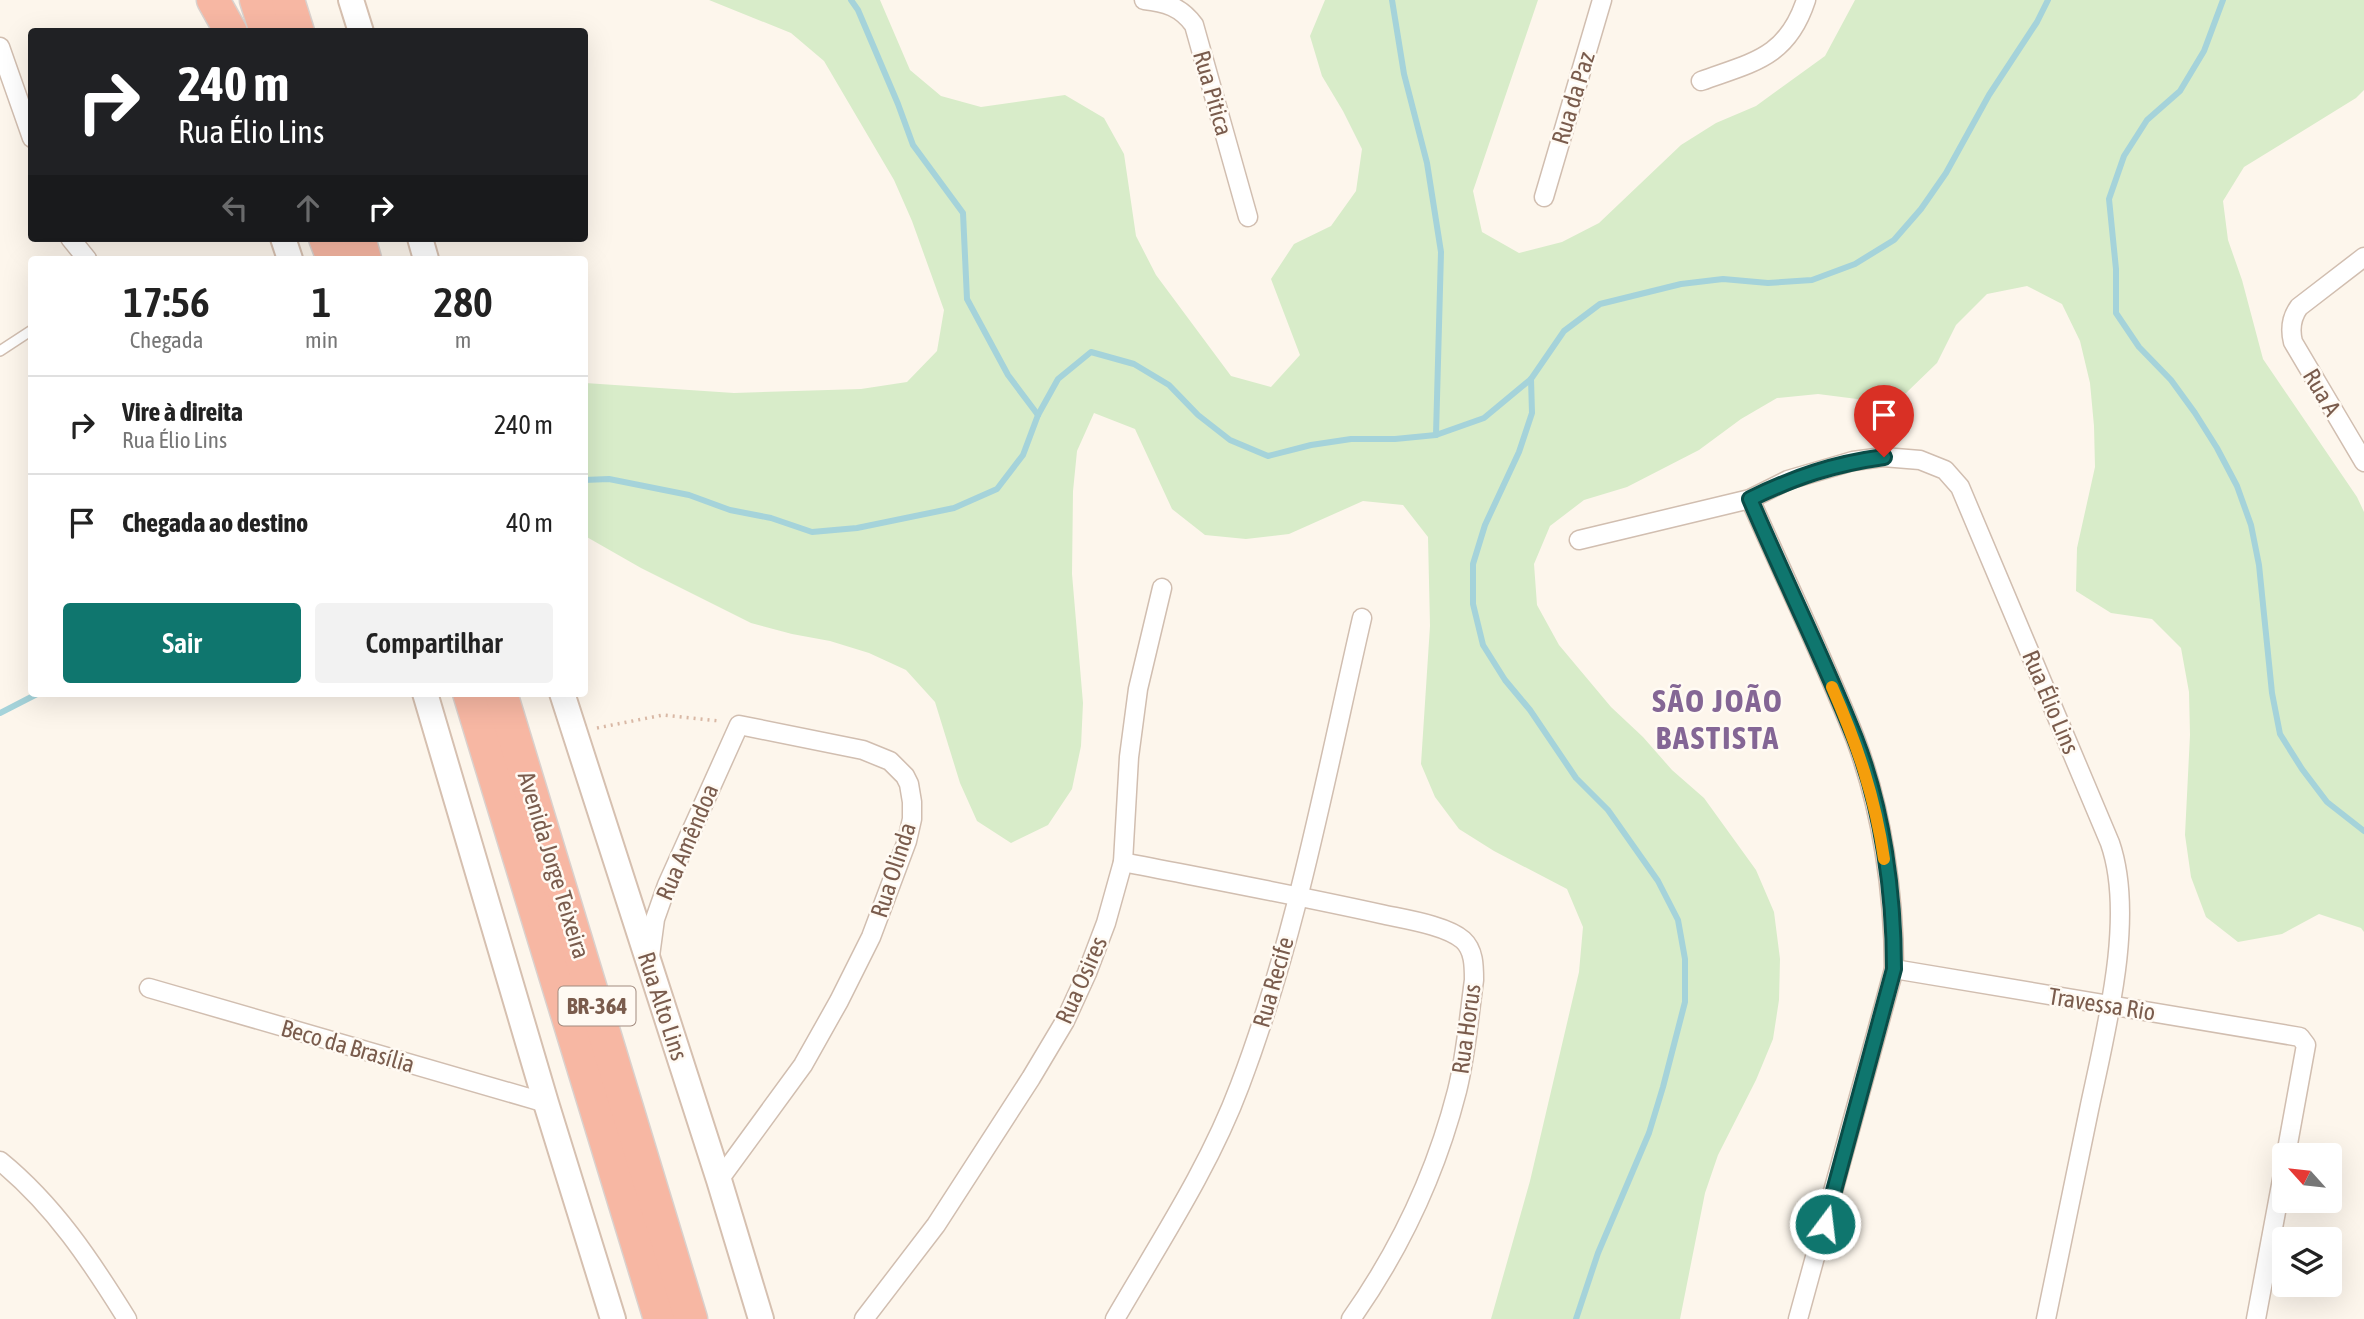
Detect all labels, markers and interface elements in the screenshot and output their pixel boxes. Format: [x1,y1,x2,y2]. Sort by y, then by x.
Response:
street label: Rua Pitica [1188,47,1238,139]
street label: Rua da Paz [1546,48,1600,147]
text: 240 m [178,55,289,111]
icon: right [63,56,154,147]
text: Rua Élio Lins [178,113,324,150]
icon: left [216,189,254,227]
icon: ahead [289,189,327,227]
icon: right [362,189,400,227]
text: 17:56 [123,278,210,326]
text: 1 [312,278,331,326]
text: 280 [433,278,493,326]
text: Chegada [130,327,203,353]
text: min [305,327,338,353]
text: m [455,327,471,353]
street label: Rua A [2298,364,2347,420]
pin [1854,385,1914,457]
icon: arrive [1865,396,1903,434]
text: Vire à direita [122,397,243,427]
icon: right [63,406,101,444]
text: 240 m [494,410,553,440]
text: Rua Élio Lins [122,427,227,453]
icon: arrive [63,504,101,542]
text: Chegada ao destino [122,508,308,538]
text: 40 m [506,508,553,538]
button: Sair [63,603,301,683]
button: Compartilhar [315,603,553,683]
street label: Rua Élio Lins [2017,646,2085,758]
district label: SÃO JOÃO BASTISTA [1652,682,1784,756]
street label: Avenida Jorge Teixeira [513,768,595,962]
street label: Rua Amêndoa [650,780,724,904]
street label: Rua Olinda [865,819,921,921]
street label: Rua Osires [1050,932,1112,1028]
street label: Rua Recife [1247,934,1299,1030]
street label: Rua Alto Lins [633,948,693,1064]
street label: Rua Horus [1446,982,1486,1076]
street label: Travessa Rio [2047,982,2157,1026]
road number: BR-364 [558,987,636,1026]
street label: Beco da Brasília [278,1014,418,1078]
north arrow [2272,1143,2342,1213]
map controls [2272,1143,2342,1297]
position arrow [1788,1187,1862,1261]
button: layers [2272,1227,2342,1297]

